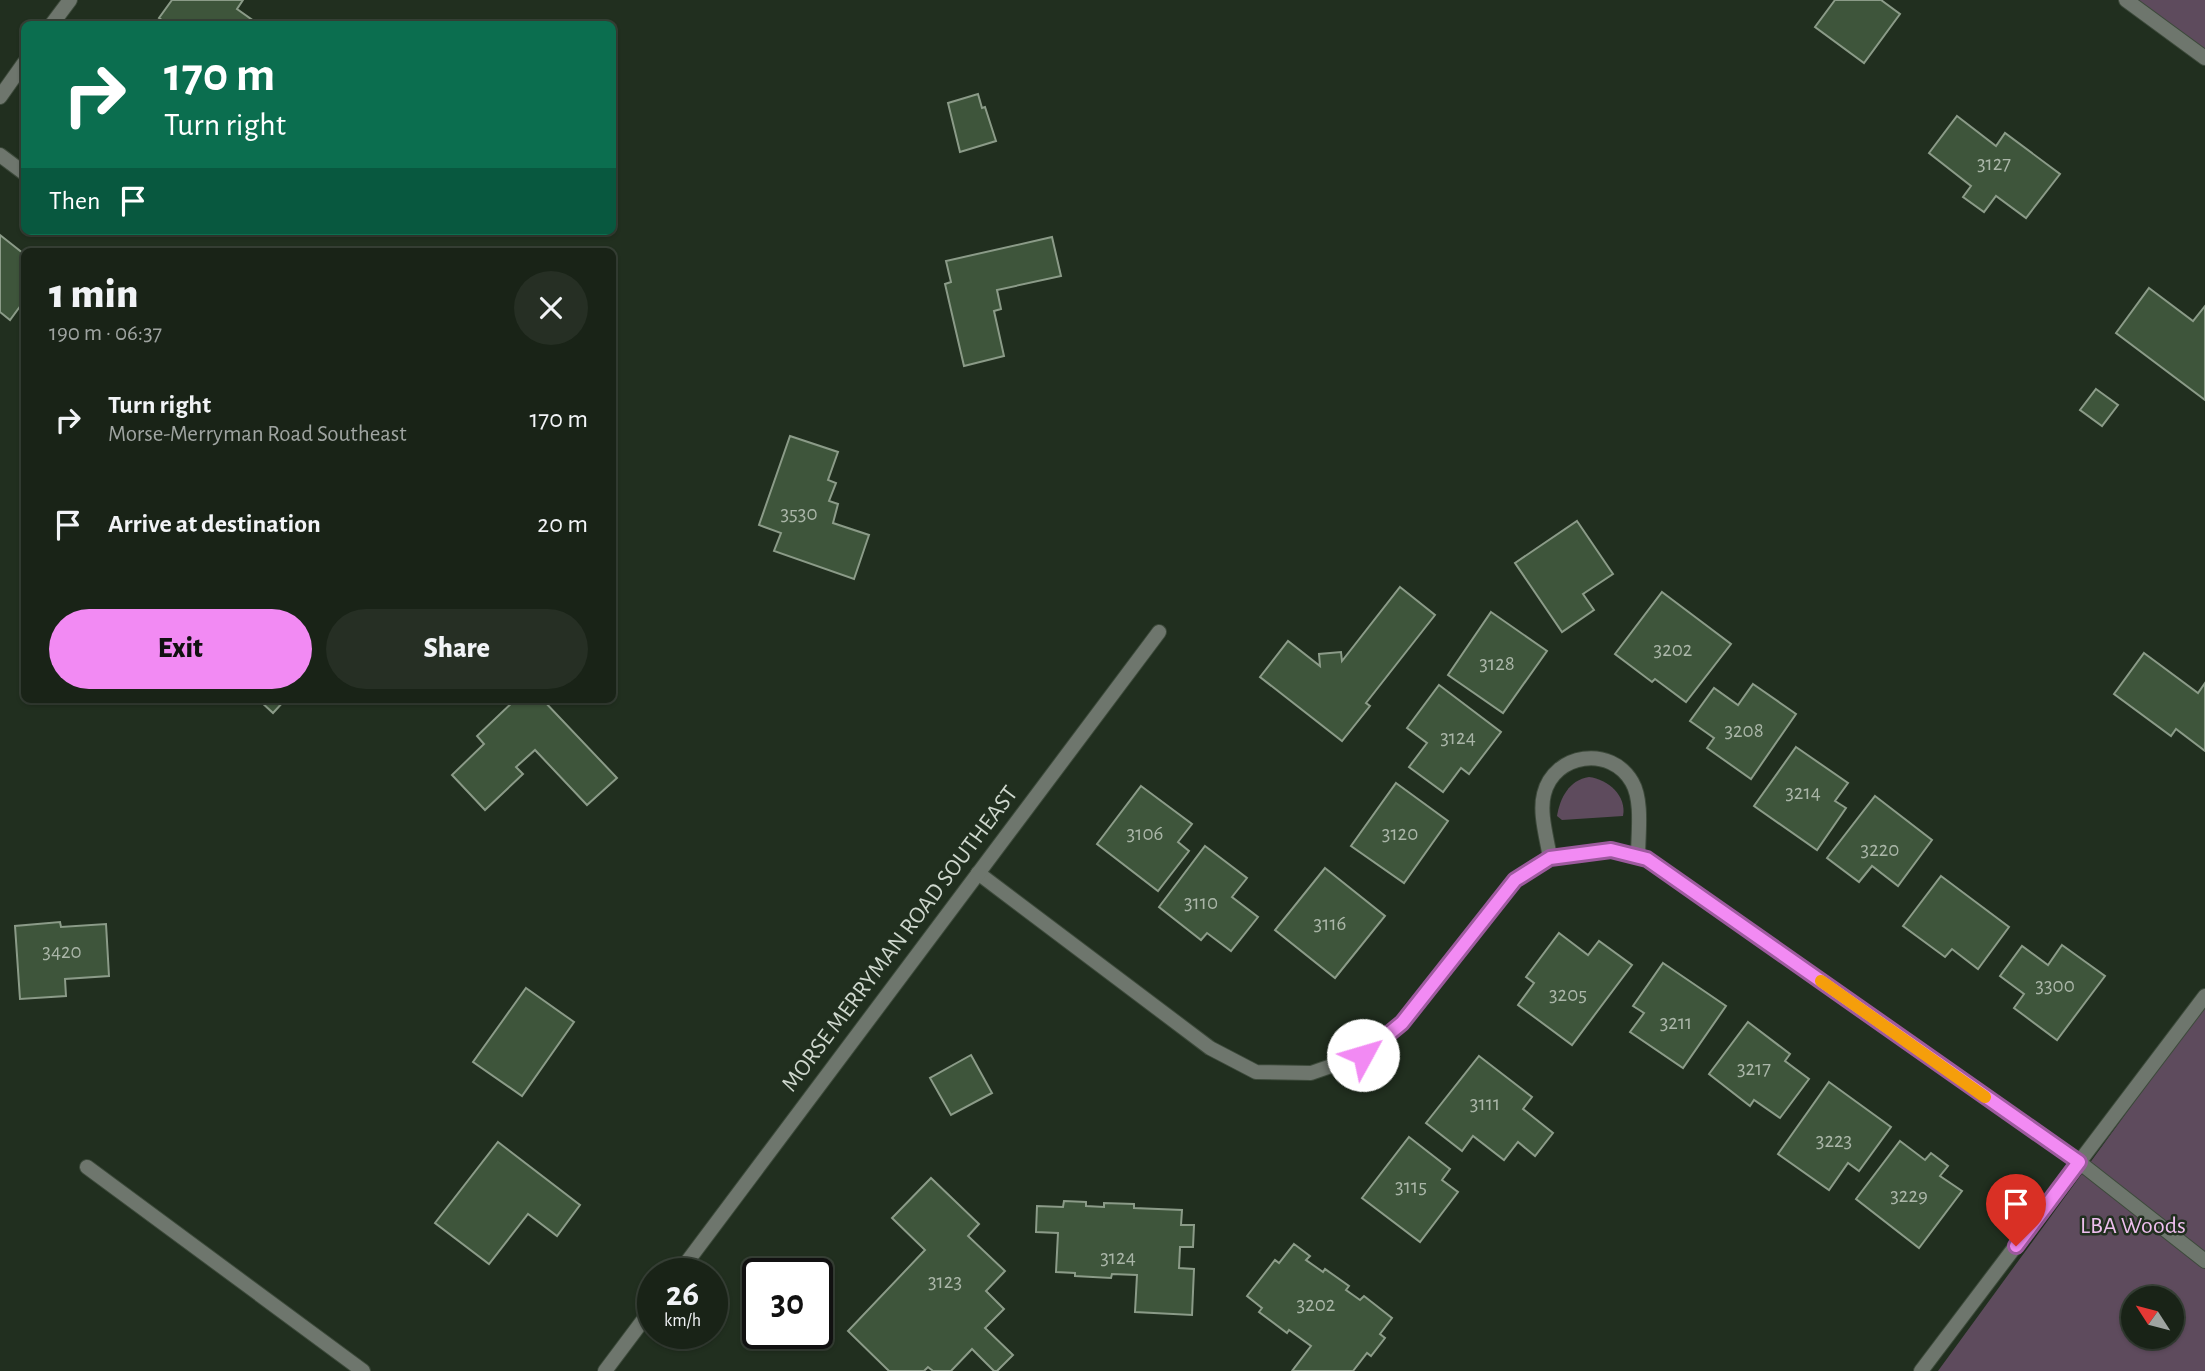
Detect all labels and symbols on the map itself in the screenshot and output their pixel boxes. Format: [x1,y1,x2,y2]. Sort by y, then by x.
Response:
house number: 3127 [1977,153,2011,174]
house number: 3530 [780,503,818,524]
house number: 3202 [1654,639,1692,660]
house number: 3128 [1479,653,1515,674]
house number: 3208 [1724,720,1764,741]
house number: 3124 [1440,727,1476,748]
street label: MORSE MERRYMAN ROAD SOUTHEAST [777,782,1023,1096]
house number: 3214 [1785,782,1821,803]
house number: 3106 [1127,823,1163,844]
house number: 3120 [1382,823,1418,844]
house number: 3220 [1861,839,1899,860]
house number: 3110 [1184,892,1218,913]
house number: 3116 [1314,913,1346,934]
house number: 3420 [42,941,82,962]
house number: 3300 [2035,975,2075,996]
house number: 3205 [1549,984,1587,1005]
house number: 3211 [1660,1012,1692,1033]
position arrow [1326,1018,1400,1092]
house number: 3217 [1737,1058,1771,1079]
house number: 3111 [1470,1093,1500,1114]
house number: 3223 [1816,1130,1852,1151]
pin [1986,1174,2046,1246]
house number: 3115 [1395,1176,1427,1197]
house number: 3229 [1890,1185,1928,1206]
park label: LBA Woods [2080,1214,2186,1238]
house number: 3124 [1100,1247,1136,1268]
speed limit sign: 30 [742,1258,833,1349]
house number: 3123 [928,1271,962,1292]
north arrow [2121,1286,2184,1349]
house number: 3202 [1297,1294,1335,1315]

